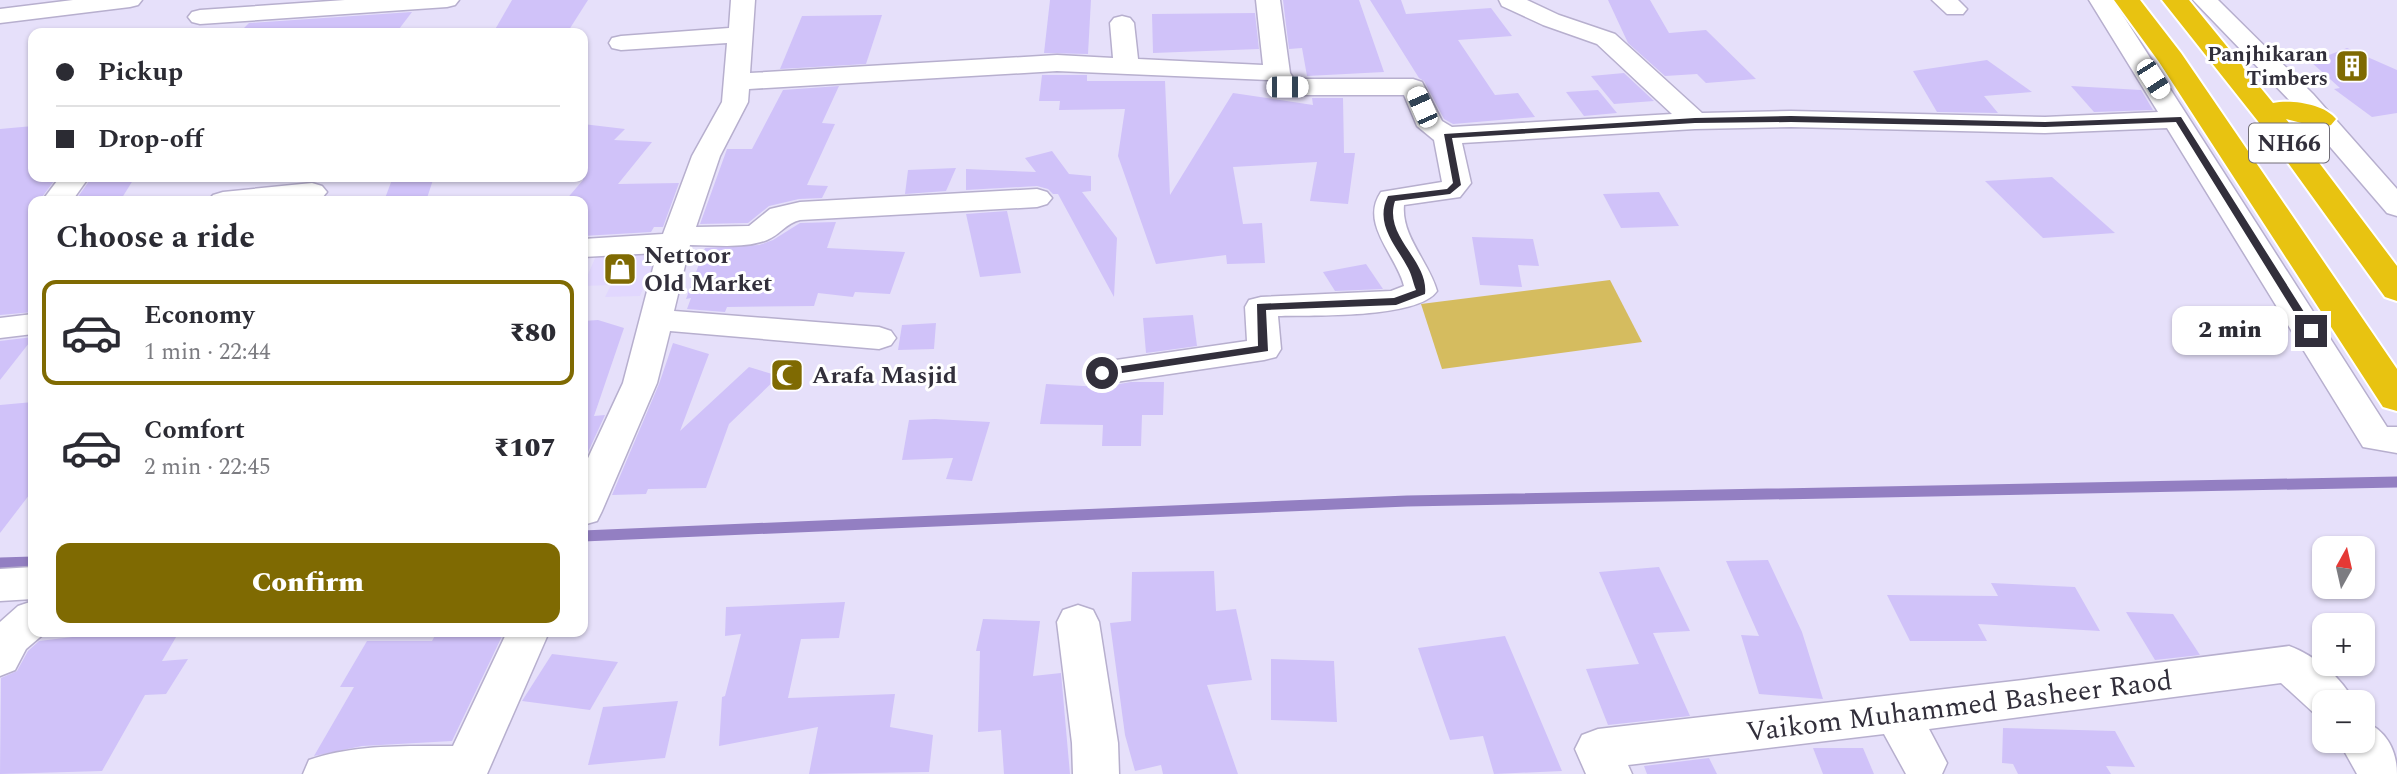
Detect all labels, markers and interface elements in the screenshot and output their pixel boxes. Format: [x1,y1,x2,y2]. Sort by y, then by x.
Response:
place label: Panjhikaran Timbers [2207,39,2328,95]
building icon: Panjhikaran Timbers [2333,47,2371,85]
text: Pickup [98,52,183,92]
car [2133,56,2174,102]
car [1267,77,1309,98]
car [1404,84,1441,130]
text: Drop-off [98,119,203,159]
road number: NH66 [2249,124,2329,162]
text: Choose a ride [56,213,255,262]
place label: Nettoor Old Market [644,238,772,302]
shop icon: Nettoor Old Market [601,250,639,288]
text: Economy [144,295,254,335]
icon: car [60,301,123,364]
callout: 2 min [2171,306,2286,356]
text: ₹80 [509,313,556,353]
text: 2 min [2198,313,2262,348]
route end [2295,315,2327,347]
text: 1 min · 22:44 [144,335,271,370]
mosque icon: Arafa Masjid [768,356,806,394]
route start [1086,357,1118,389]
place label: Arafa Masjid [812,358,957,394]
text: Comfort [144,410,245,450]
icon: car [60,416,123,479]
text: ₹107 [494,428,556,468]
text: 2 min · 22:45 [144,450,271,485]
north arrow [2312,536,2375,598]
map controls [2312,536,2375,753]
button: Confirm [56,543,560,623]
button: + [2312,613,2375,676]
street label: Vaikom Muhammed Basheer Raod [1744,659,2175,754]
button: − [2312,690,2375,753]

